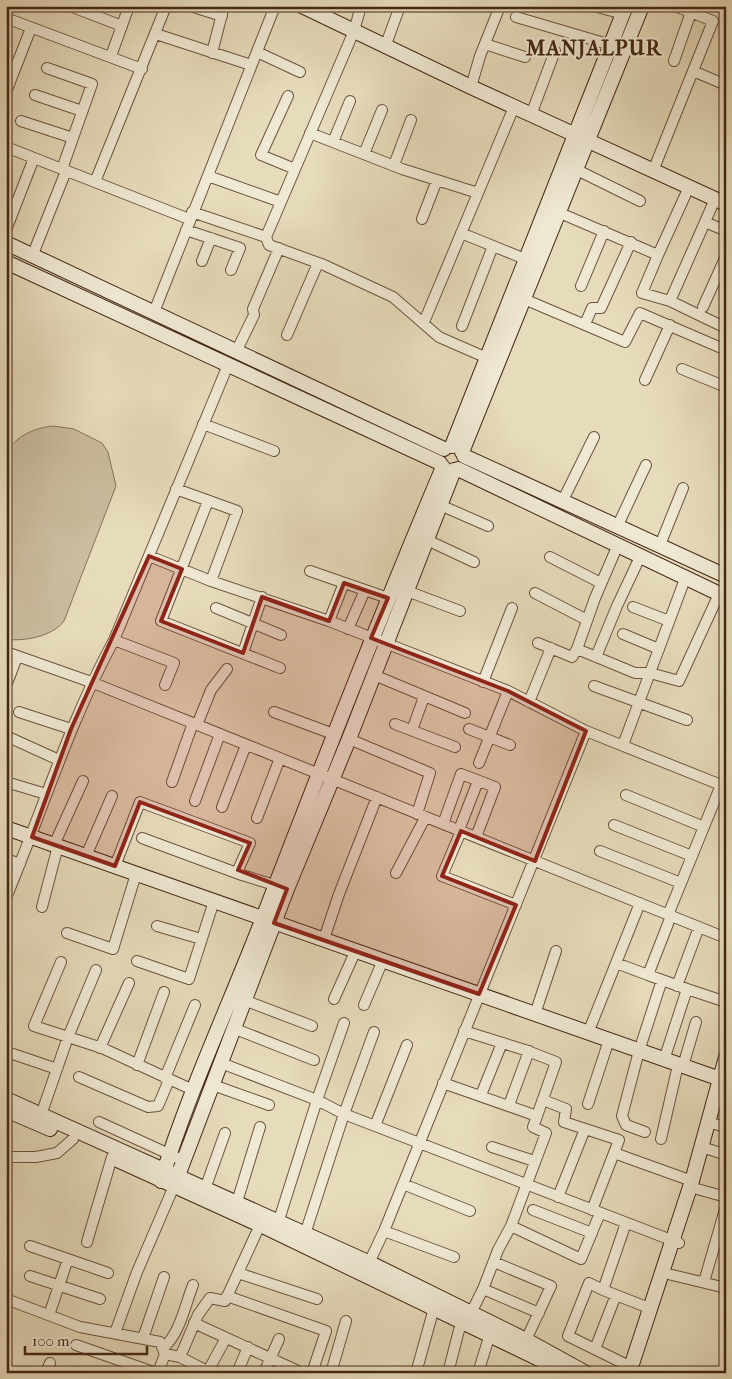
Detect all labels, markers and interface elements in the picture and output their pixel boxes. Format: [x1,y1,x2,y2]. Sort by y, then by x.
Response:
district label: MANJALPUR [525,36,663,60]
scale bar [25,1324,148,1356]
text: 100 m [32,1332,70,1350]

